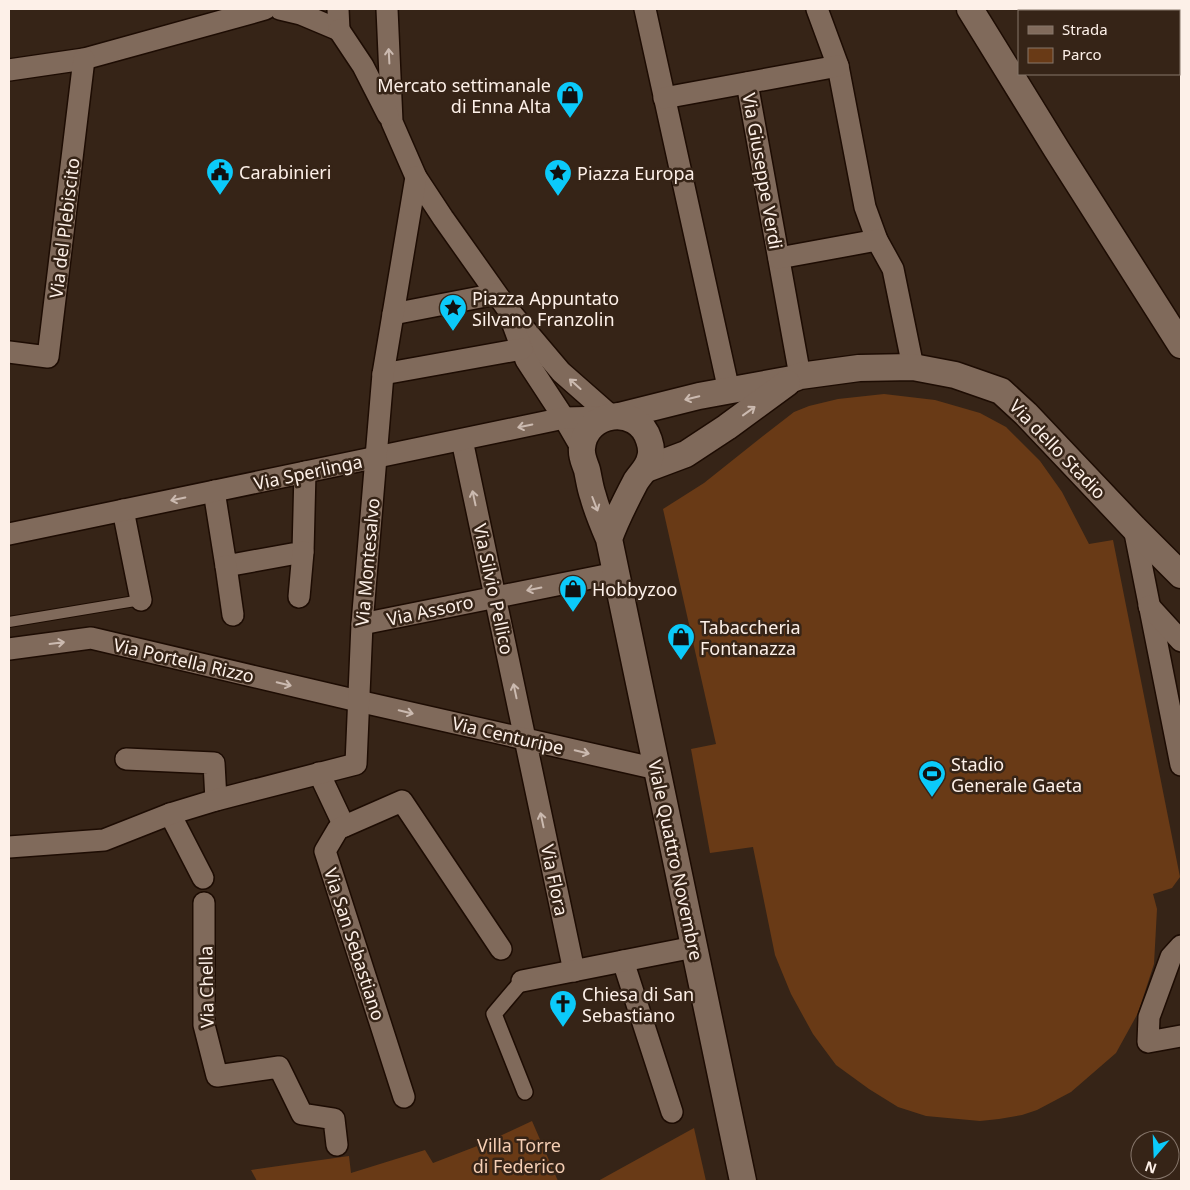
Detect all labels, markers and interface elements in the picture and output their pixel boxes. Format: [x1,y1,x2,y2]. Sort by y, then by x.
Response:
legend [1018,10,1180,75]
text: Strada [1062,19,1108,39]
text: Parco [1062,44,1102,64]
one-way arrow [384,48,394,64]
place label: Mercato settimanale di Enna Alta [377,73,551,118]
shop icon: Mercato settimanale di Enna Alta [555,80,585,119]
street label: Via Giuseppe Verdi [737,91,789,251]
street label: Via del Plebiscito [43,156,85,300]
public building icon: Carabinieri [205,157,235,196]
place icon: Piazza Europa [543,158,573,197]
place label: Carabinieri [239,160,331,184]
place label: Piazza Europa [577,161,695,185]
place label: Piazza Appuntato Silvano Franzolin [472,286,619,331]
place icon: Piazza Appuntato Silvano Franzolin [438,293,468,332]
one-way arrow [568,378,581,390]
one-way arrow [685,394,701,403]
street label: Via dello Stadio [1004,394,1112,504]
one-way arrow [742,406,756,416]
one-way arrow [517,422,533,432]
street label: Via Sperlinga [252,449,364,495]
one-way arrow [469,491,479,507]
one-way arrow [170,495,186,504]
one-way arrow [591,496,601,511]
street label: Via Montesalvo [349,497,385,627]
street label: Via Silvio Pellico [468,521,520,657]
shop icon: Hobbyzoo [558,574,588,613]
place label: Hobbyzoo [592,577,677,601]
one-way arrow [526,585,542,595]
street label: Via Assoro [385,589,475,631]
place label: Tabaccheria Fontanazza [700,615,801,660]
shop icon: Tabaccheria Fontanazza [666,622,696,661]
street label: Via Portella Rizzo [111,632,257,688]
one-way arrow [49,638,65,648]
one-way arrow [275,680,291,689]
one-way arrow [510,684,519,700]
one-way arrow [398,708,414,717]
street label: Via Centuripe [450,711,566,759]
one-way arrow [573,748,589,757]
place label: Stadio Generale Gaeta [951,752,1082,797]
street label: Viale Quattro Novembre [643,757,709,963]
sports icon: Stadio Generale Gaeta [917,759,947,798]
one-way arrow [537,813,546,829]
street label: Via Flora [536,842,574,918]
street label: Via San Sebastiano [319,865,391,1023]
street label: Via Chella [193,946,219,1028]
place label: Chiesa di San Sebastiano [582,982,694,1027]
church icon: Chiesa di San Sebastiano [548,989,578,1028]
north arrow [1130,1130,1180,1180]
park label: Villa Torre di Federico [473,1133,565,1178]
text: N [1142,1157,1159,1179]

